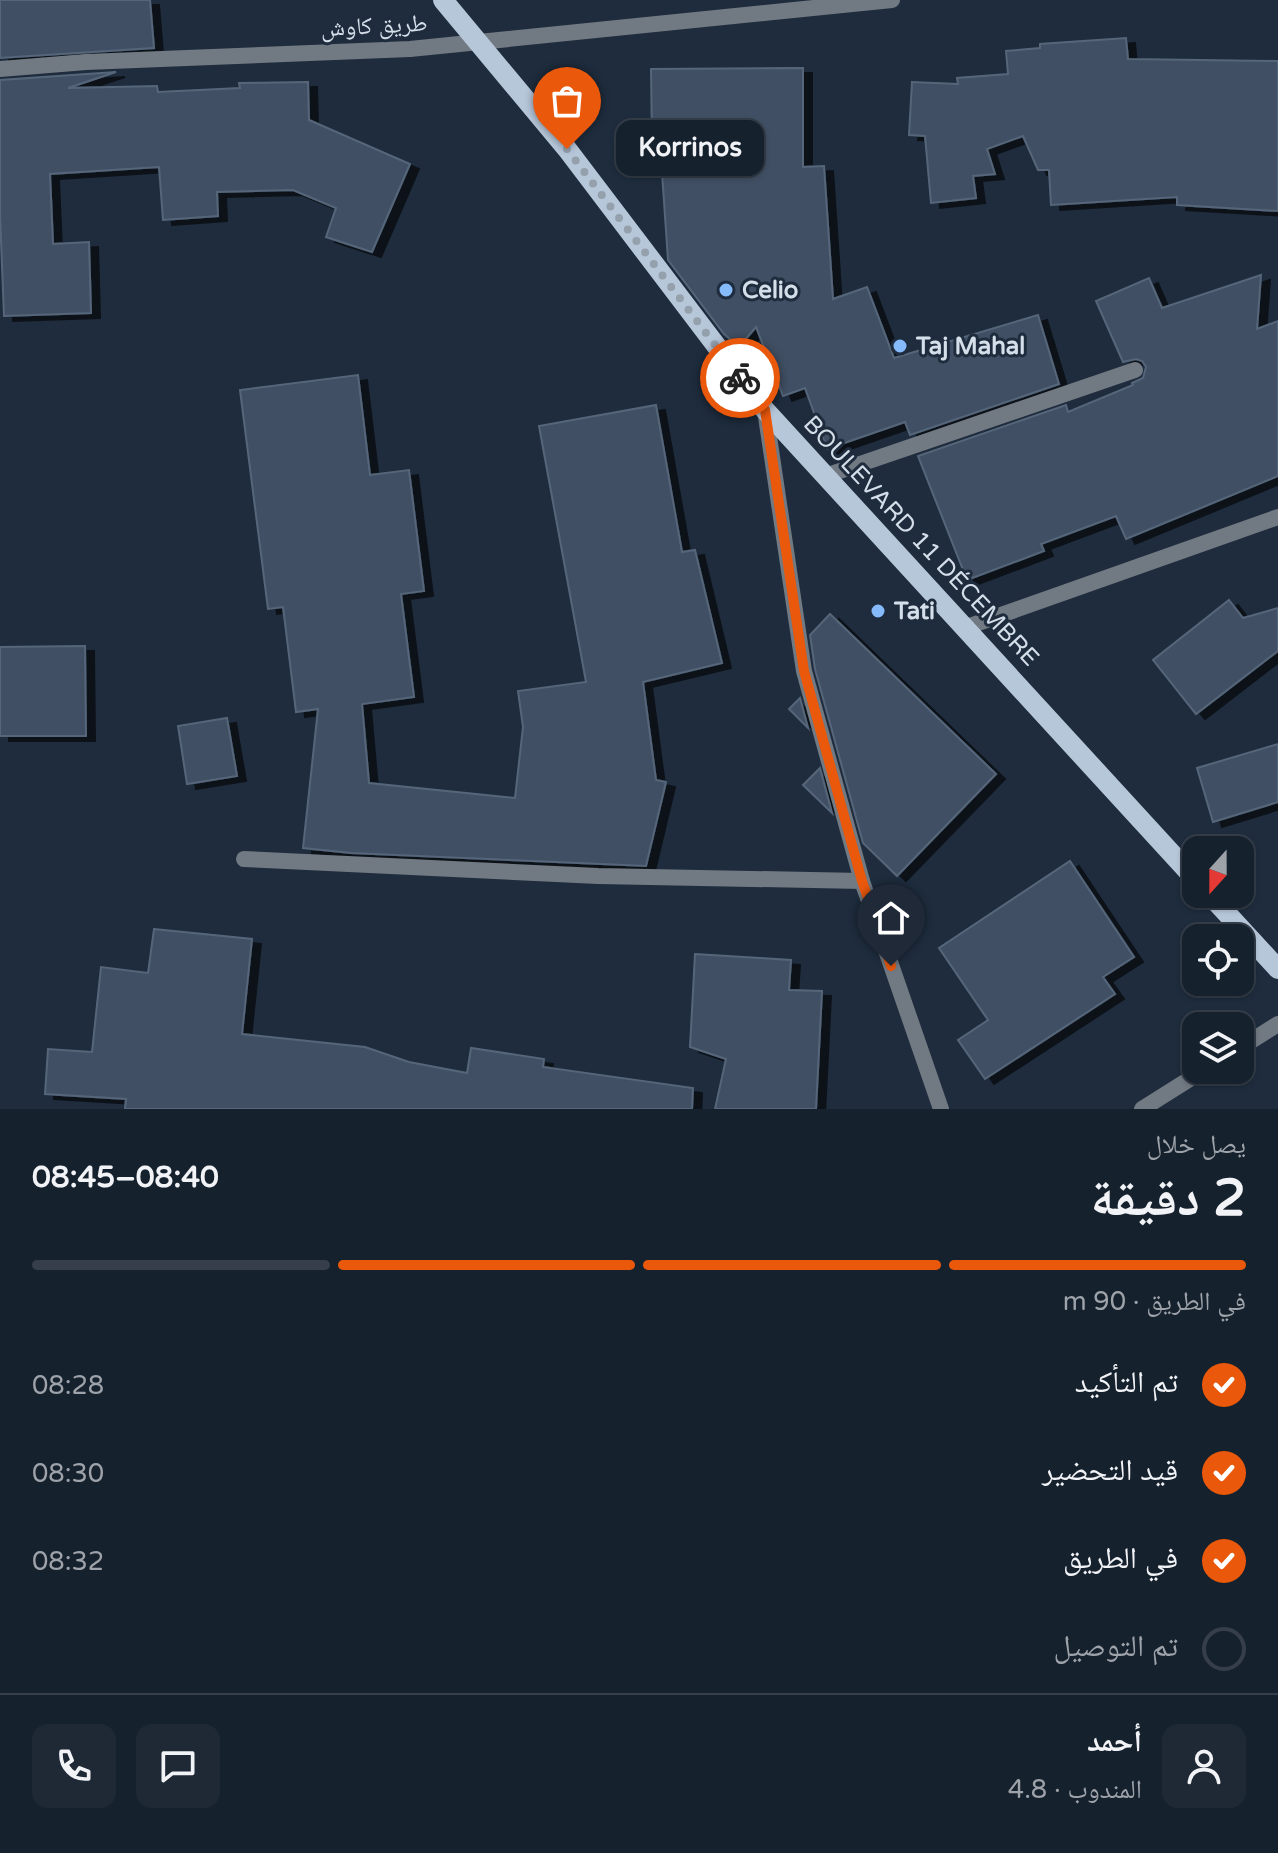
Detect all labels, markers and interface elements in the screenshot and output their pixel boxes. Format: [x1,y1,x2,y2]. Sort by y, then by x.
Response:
street label: طريق كاوش [320,9,428,43]
pin [533,67,601,149]
icon: bag [545,79,589,123]
callout: Korrinos [615,121,763,177]
text: Korrinos [638,132,742,163]
place label: Celio [742,276,798,305]
marker: Celio [717,281,735,299]
place label: Taj Mahal [915,332,1025,361]
marker: Taj Mahal [891,337,909,355]
courier [700,338,780,418]
icon: bike [718,356,762,400]
street label: BOULEVARD 11 DÉCEMBRE [797,409,1046,672]
place label: Tati [893,597,935,626]
marker: Tati [869,602,887,620]
north arrow [1182,836,1254,908]
map controls [1182,836,1254,1084]
pin [857,884,925,966]
icon: home [869,896,913,940]
button: locate [1182,924,1254,996]
button: layers [1182,1012,1254,1084]
text: يصل خلال [1147,1129,1246,1160]
text: 08:40–08:45 [32,1159,219,1196]
text: 2 دقيقة [1091,1167,1246,1230]
text: في الطريق · 90 m [1063,1286,1246,1317]
icon: check [1202,1363,1246,1407]
text: تم التأكيد [1075,1364,1178,1401]
text: 08:28 [32,1370,104,1401]
icon: check [1202,1451,1246,1495]
text: قيد التحضير [1042,1452,1178,1489]
text: 08:30 [32,1458,104,1489]
icon: check [1202,1539,1246,1583]
text: في الطريق [1063,1540,1178,1577]
text: 08:32 [32,1546,104,1577]
text: تم التوصيل [1054,1628,1178,1665]
text: أحمد [1087,1723,1142,1760]
button: phone [32,1724,116,1808]
button: chat [136,1724,220,1808]
button: person [1162,1724,1246,1808]
text: المندوب · 4.8 [1008,1774,1142,1805]

